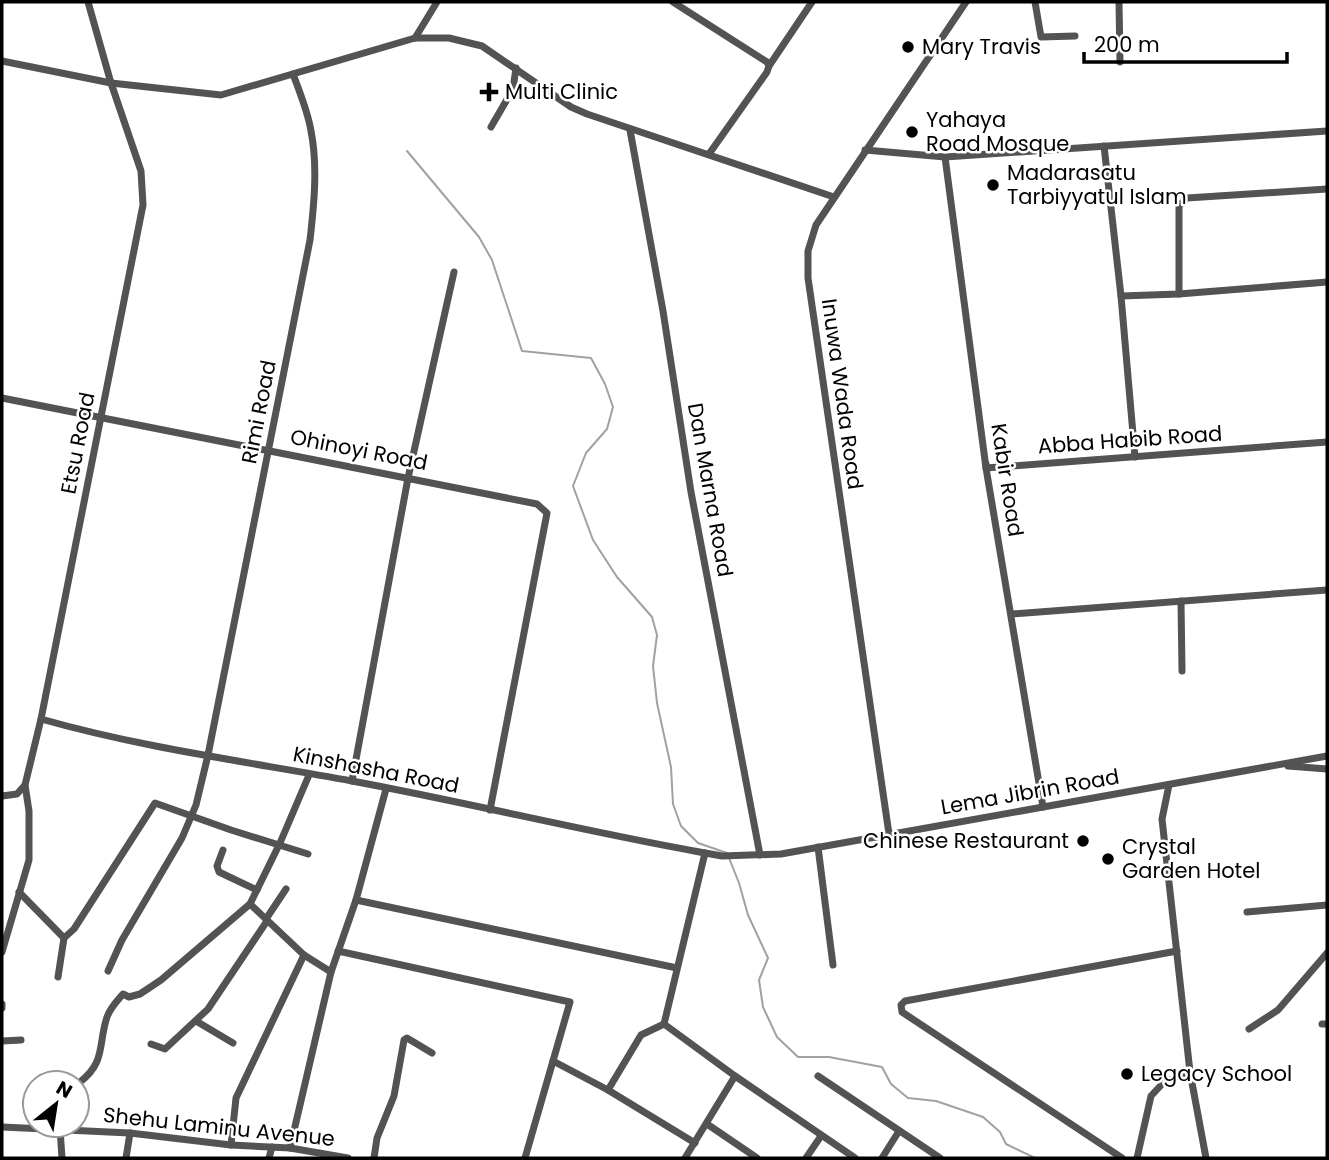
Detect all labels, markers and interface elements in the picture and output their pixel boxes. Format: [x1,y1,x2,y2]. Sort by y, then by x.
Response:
scale bar [1084,21,1287,65]
text: 200 m [1094,30,1160,59]
place label: Mary Travis [922,32,1041,61]
marker: Mary Travis [900,39,916,55]
place label: Multi Clinic [505,77,618,106]
marker: Multi Clinic [479,82,499,102]
place label: Yahaya Road Mosque [926,105,1069,158]
marker: Yahaya Road Mosque [904,124,920,140]
place label: Madarasatu Tarbiyyatul Islam [1007,158,1187,211]
marker: Madarasatu Tarbiyyatul Islam [985,177,1001,193]
street label: Inuwa Wada Road [815,297,870,491]
street label: Rimi Road [234,358,283,466]
street label: Etsu Road [53,390,102,496]
street label: Dan Marna Road [681,401,740,579]
street label: Abba Habib Road [1037,419,1223,460]
street label: Kabir Road [984,421,1031,539]
street label: Ohinoyi Road [288,422,430,477]
street label: Kinshasha Road [291,739,462,800]
street label: Lema Jibrin Road [938,762,1121,821]
place label: Chinese Restaurant [863,826,1069,855]
place label: Crystal Garden Hotel [1122,832,1260,885]
marker: Chinese Restaurant [1075,833,1091,849]
marker: Crystal Garden Hotel [1100,851,1116,867]
place label: Legacy School [1141,1059,1292,1088]
marker: Legacy School [1119,1066,1135,1082]
north arrow [21,1069,91,1139]
text: N [51,1074,77,1105]
street label: Shehu Laminu Avenue [102,1100,336,1153]

